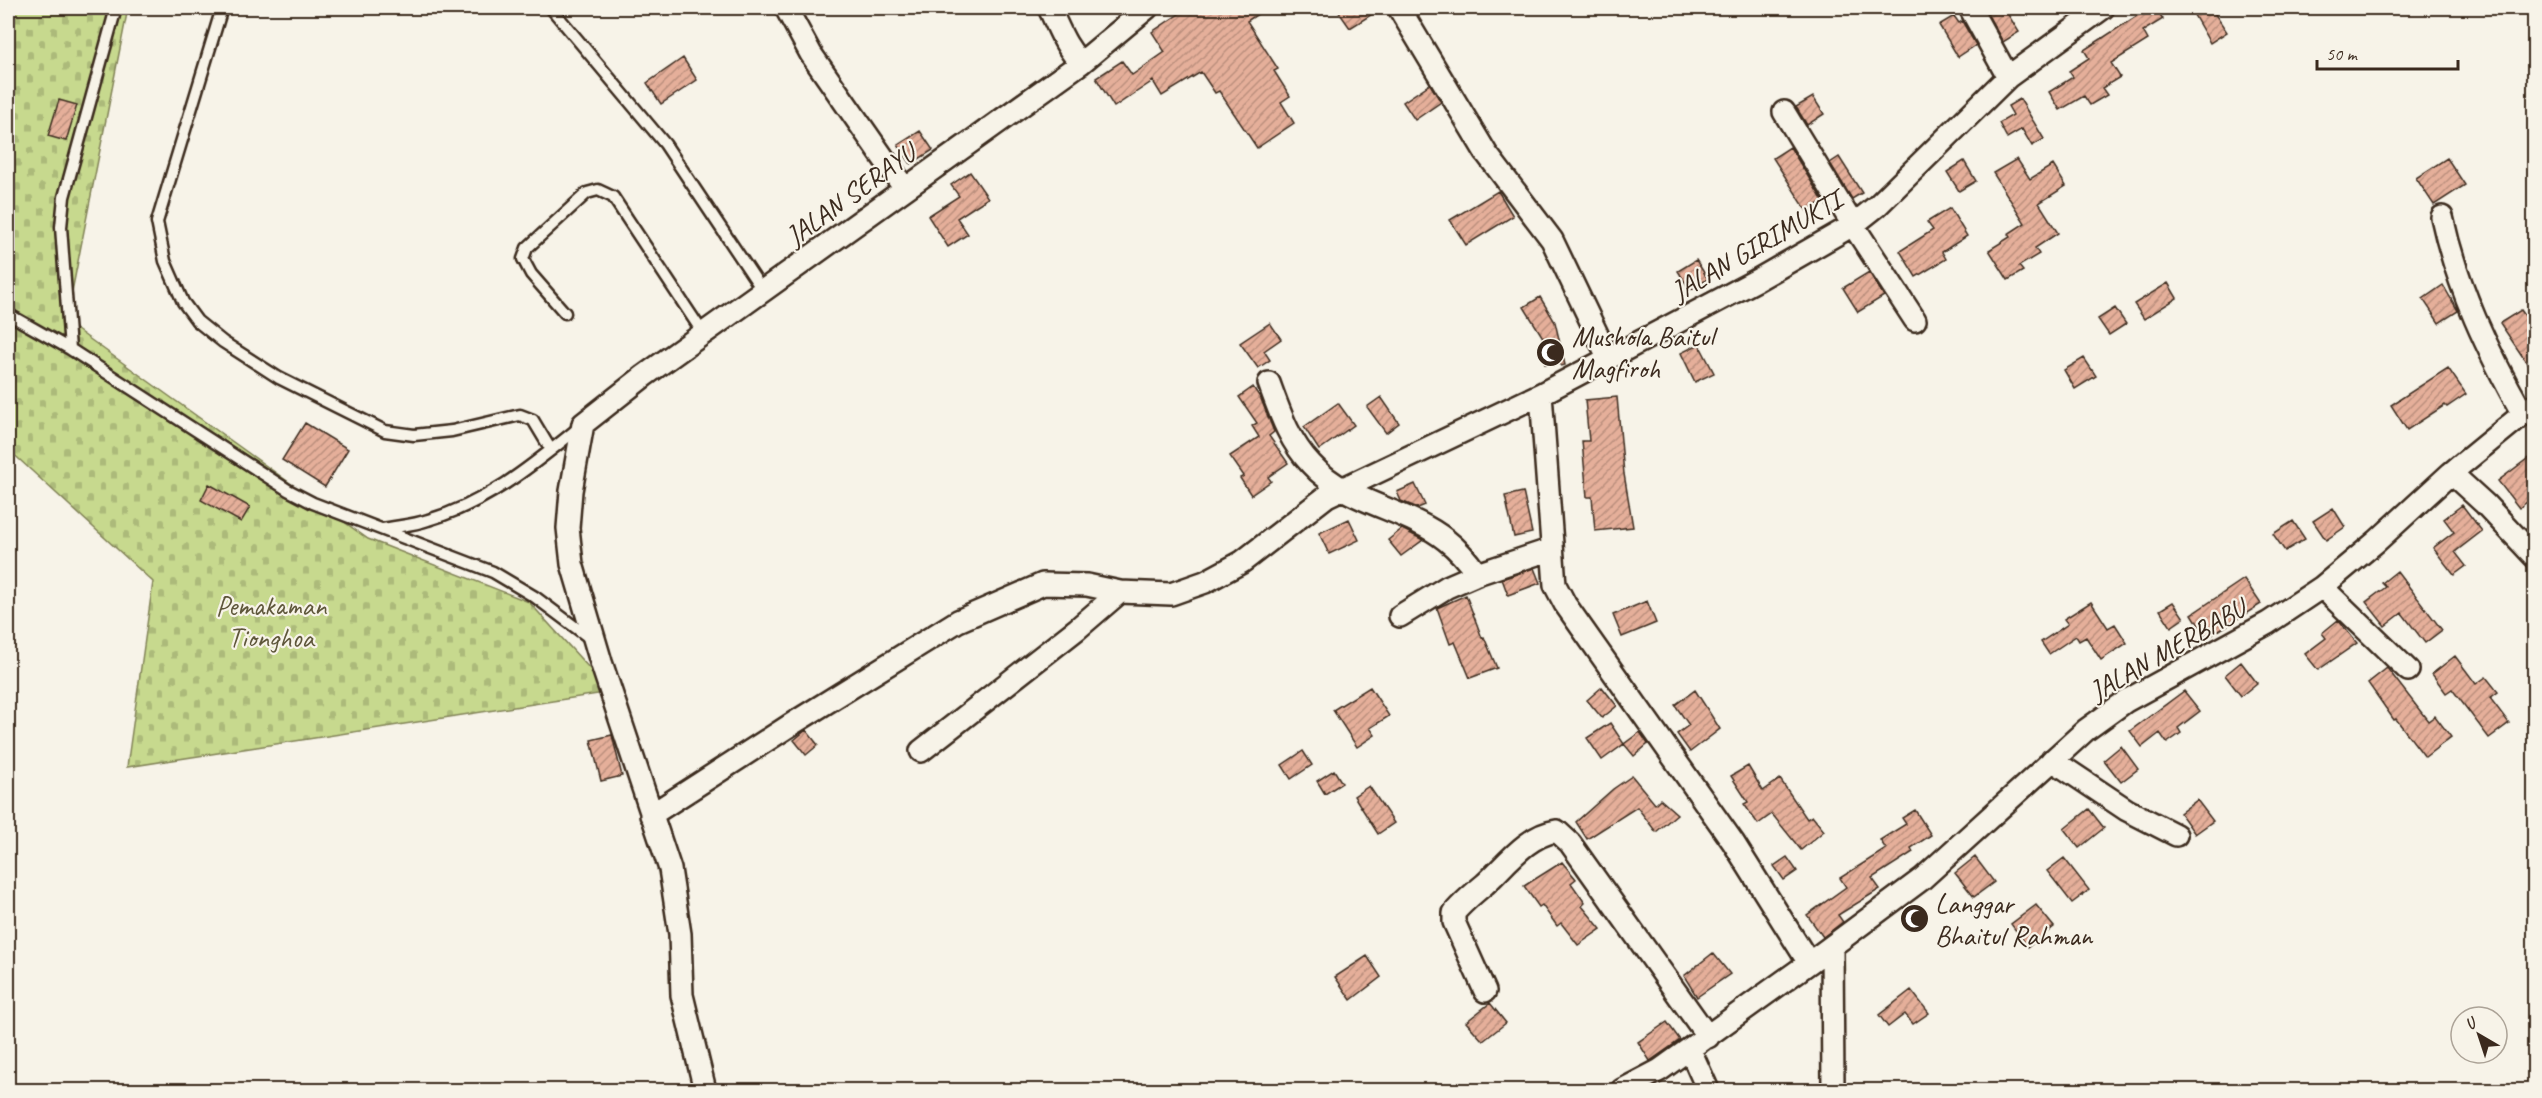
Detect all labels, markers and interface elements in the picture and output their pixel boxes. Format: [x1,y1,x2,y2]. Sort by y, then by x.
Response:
scale bar [2317,33,2458,71]
text: 50 m [2326,43,2359,65]
street label: JALAN SERAYU [777,133,926,254]
street label: JALAN GIRIMUKTI [1663,180,1853,309]
place label: Mushola Baitul Magfiroh [1572,319,1719,386]
mosque icon: Mushola Baitul Magfiroh [1535,336,1567,368]
park label: Pemakaman Tionghoa [216,588,328,655]
street label: JALAN MERBABU [2081,588,2255,709]
place label: Langgar Bhaitul Rahman [1935,886,2094,953]
mosque icon: Langgar Bhaitul Rahman [1898,903,1930,935]
north arrow [2449,1005,2509,1065]
text: U [2461,1012,2482,1034]

